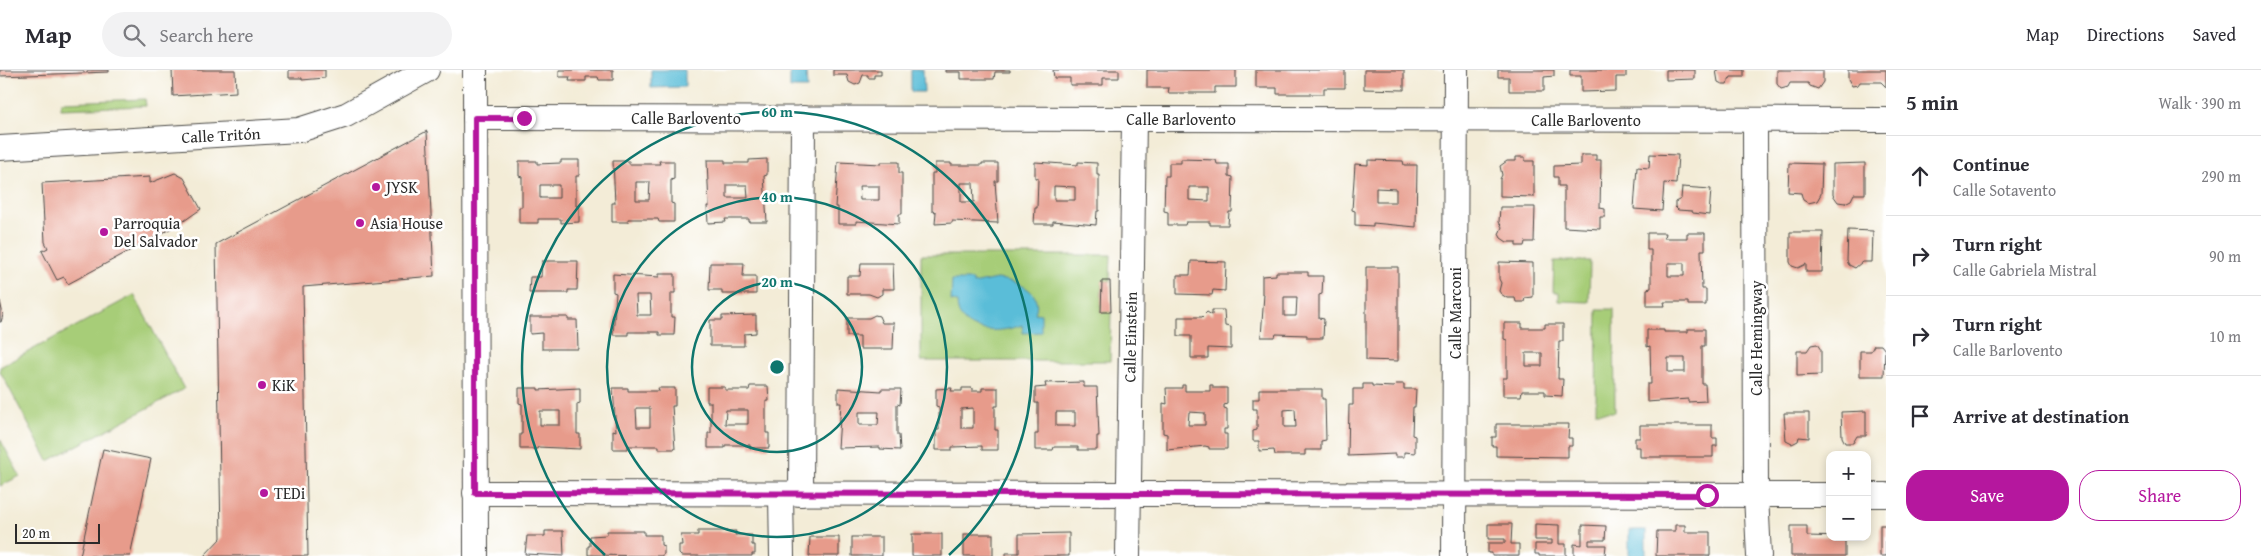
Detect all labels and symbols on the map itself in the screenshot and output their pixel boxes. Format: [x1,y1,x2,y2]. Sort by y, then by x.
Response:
text: 60 m [761,101,793,122]
street label: Calle Barlovento [631,106,741,130]
route end [513,107,536,130]
street label: Calle Barlovento [1126,107,1236,131]
street label: Calle Barlovento [1531,108,1641,132]
street label: Calle Tritón [181,121,261,149]
place label: JYSK [384,175,418,199]
marker: JYSK [370,181,382,193]
text: 40 m [761,186,793,207]
place label: Parroquia Del Salvador [114,211,198,253]
place label: Asia House [370,211,443,235]
marker: Asia House [354,217,366,229]
marker: Parroquia Del Salvador [98,226,110,238]
street label: Calle Marconi [1443,266,1467,359]
text: 20 m [761,271,793,292]
street label: Calle Hemingway [1744,280,1768,396]
street label: Calle Einstein [1117,291,1143,383]
centre of rings [768,358,786,376]
place label: KiK [272,373,296,397]
marker: KiK [256,379,268,391]
place label: TEDi [274,481,306,505]
route start [1696,484,1719,507]
marker: TEDi [258,487,270,499]
scale bar [15,521,100,544]

